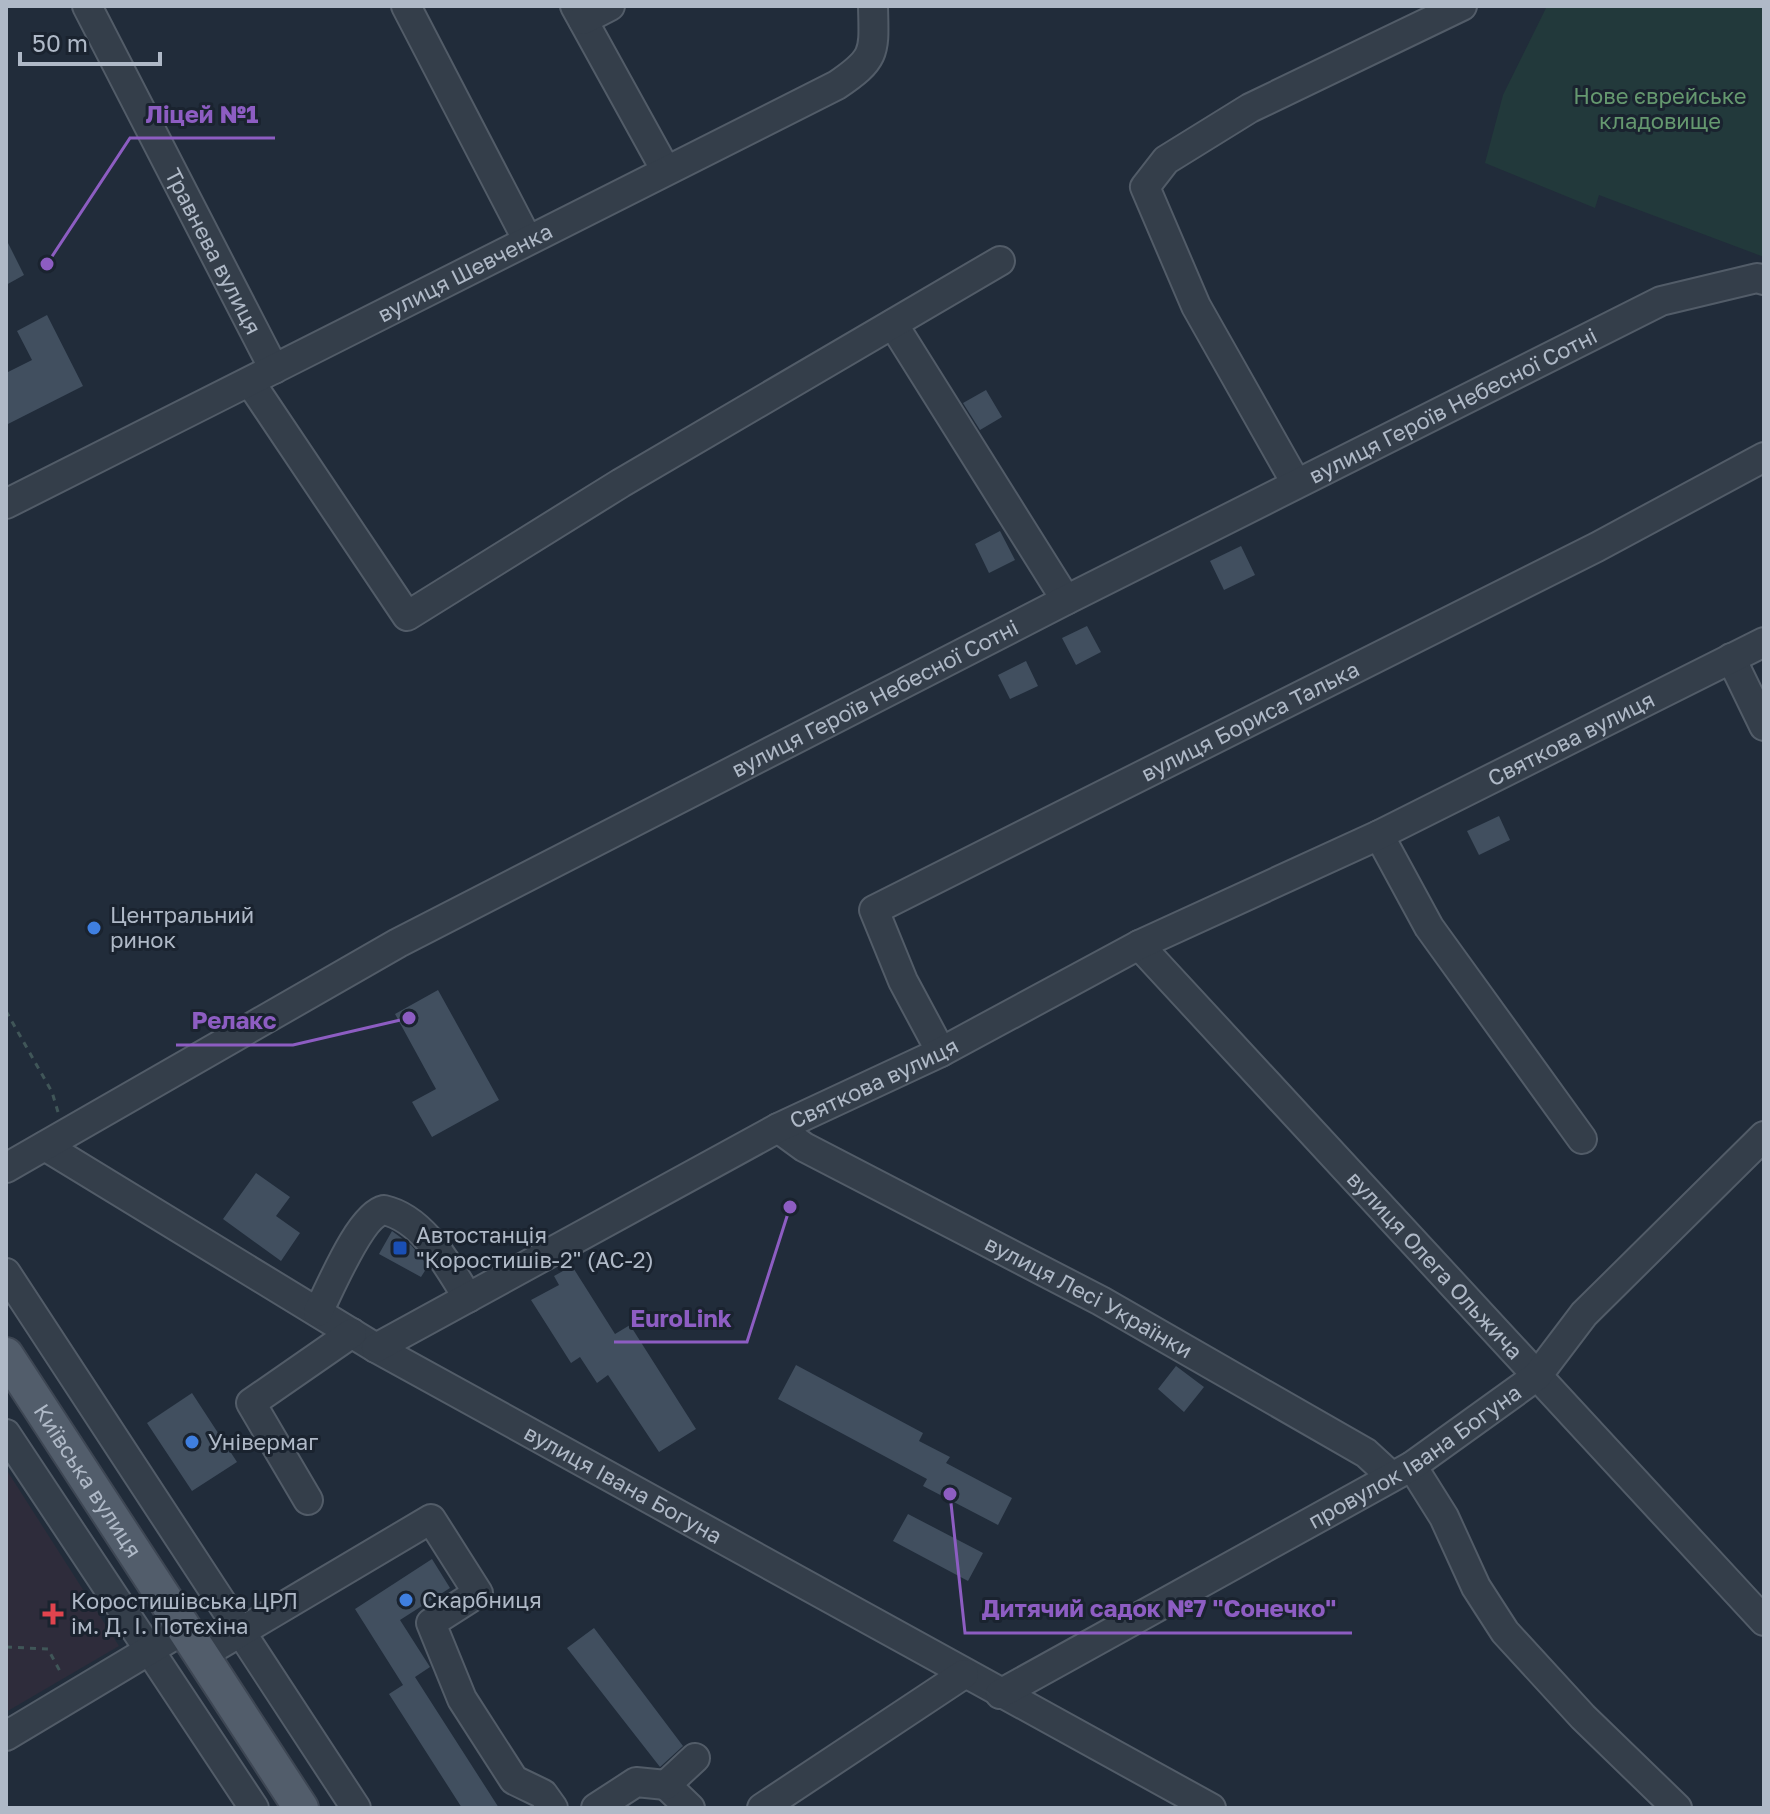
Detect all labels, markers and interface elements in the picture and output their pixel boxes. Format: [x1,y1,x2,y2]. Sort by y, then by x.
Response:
scale bar [20,16,160,66]
text: 50 m [32,28,88,57]
park label: Нове єврейське кладовище [1573,82,1747,134]
callout: Ліцей №1 [130,90,275,138]
text: Ліцей №1 [146,99,258,128]
street label: Травнева вулиця [160,163,268,339]
street label: вулиця Шевченка [373,217,557,327]
street label: вулиця Героїв Небесної Сотні [1304,321,1601,489]
street label: вулиця Героїв Небесної Сотні [727,613,1023,783]
street label: вулиця Бориса Талька [1136,655,1363,787]
street label: Святкова вулиця [1483,685,1659,791]
place label: Центральний ринок [110,901,254,953]
marker: Центральний ринок [85,919,103,937]
callout: Релакс [176,997,293,1045]
text: Релакс [191,1005,277,1034]
street label: Святкова вулиця [785,1031,963,1134]
street label: вулиця Олега Ольжича [1342,1165,1529,1364]
place label: Автостанція "Коростишів-2" (АС-2) [416,1221,654,1273]
street label: вулиця Лесі Українки [981,1229,1198,1364]
marker: Автостанція "Коростишів-2" (АС-2) [391,1239,409,1257]
callout: EuroLink [614,1294,747,1342]
text: EuroLink [630,1303,732,1332]
street label: провулок Івана Богуна [1303,1378,1526,1534]
street label: Київська вулиця [28,1399,148,1562]
street label: вулиця Івана Богуна [520,1418,727,1549]
place label: Універмаг [208,1428,318,1455]
marker: Універмаг [183,1433,201,1451]
callout: Дитячий садок №7 "Сонечко" [965,1585,1352,1633]
place label: Скарбниця [422,1586,542,1613]
place label: Коростишівська ЦРЛ ім. Д. І. Потєхіна [71,1587,298,1639]
marker: Скарбниця [397,1591,415,1609]
text: Дитячий садок №7 "Сонечко" [982,1593,1336,1622]
marker: Коростишівська ЦРЛ ім. Д. І. Потєхіна [42,1603,64,1625]

